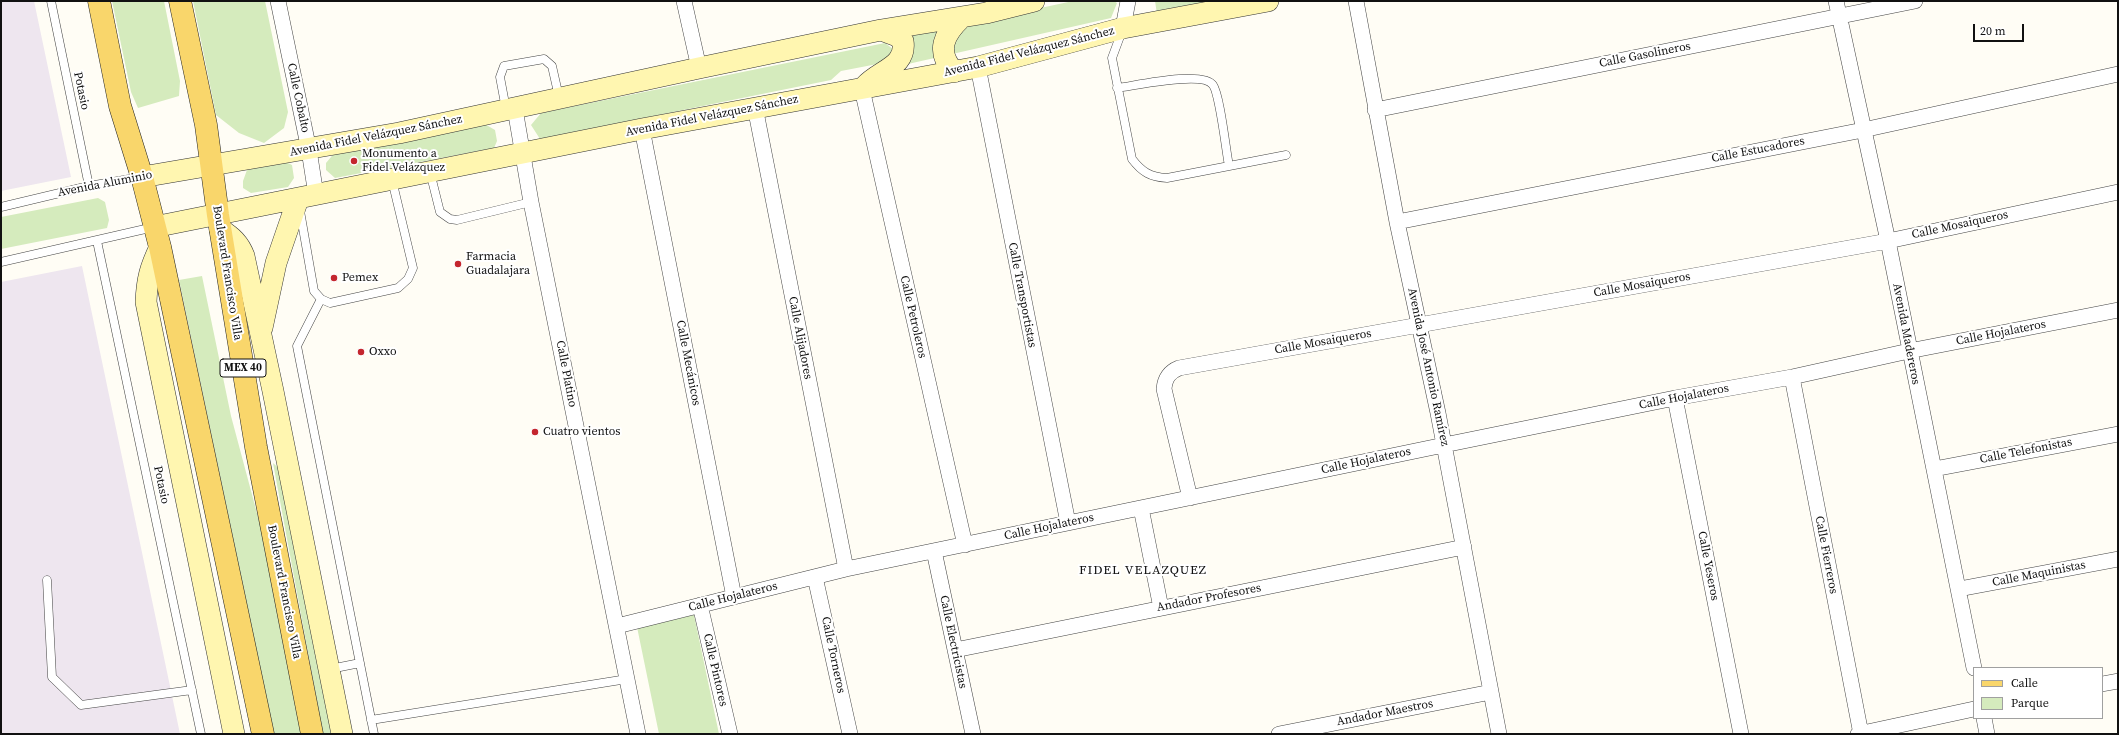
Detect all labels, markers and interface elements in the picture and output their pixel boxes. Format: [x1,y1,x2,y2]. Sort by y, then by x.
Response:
scale bar [1975,16,2026,42]
text: 20 m [1980,23,2006,39]
street label: Avenida Fidel Velázquez Sánchez [942,24,1116,80]
street label: Calle Gasolineros [1598,39,1692,71]
street label: Calle Cobalto [284,62,312,134]
street label: Potasio [70,71,92,111]
street label: Avenida Fidel Velázquez Sánchez [625,92,799,140]
street label: Avenida Fidel Velázquez Sánchez [289,112,463,160]
street label: Calle Estucadores [1710,134,1806,166]
place label: Monumento a Fidel Velázquez [362,147,445,175]
marker: Monumento a Fidel Velázquez [349,156,359,166]
street label: Avenida Aluminio [57,168,153,200]
street label: Boulevard Francisco Villa [209,205,245,341]
street label: Calle Mosaiqueros [1910,208,2010,242]
street label: Calle Transportistas [1005,241,1039,349]
place label: Farmacia Guadalajara [466,250,530,278]
marker: Farmacia Guadalajara [453,259,463,269]
street label: Calle Mosaiqueros [1592,269,1692,301]
place label: Pemex [342,271,378,285]
marker: Pemex [329,273,339,283]
street label: Calle Petroleros [896,274,930,360]
street label: Avenida Madereros [1889,282,1923,386]
street label: Avenida José Antonio Ramírez [1404,287,1452,447]
street label: Calle Alijadores [785,295,815,381]
street label: Calle Hojalateros [1955,317,2047,349]
street label: Calle Mecánicos [673,319,703,407]
street label: Calle Mosaiqueros [1273,326,1373,358]
street label: Calle Platino [552,339,580,409]
place label: Oxxo [369,345,397,359]
marker: Oxxo [356,347,366,357]
road number: MEX 40 [220,359,266,377]
street label: Calle Hojalateros [1638,381,1730,413]
place label: Cuatro vientos [543,425,620,439]
marker: Cuatro vientos [530,427,540,437]
street label: Calle Telefonistas [1979,435,2073,467]
street label: Calle Hojalateros [1320,444,1412,478]
street label: Potasio [150,465,172,505]
street label: Calle Hojalateros [1003,510,1095,544]
street label: Calle Fierreros [1811,515,1841,595]
street label: Boulevard Francisco Villa [264,524,304,660]
street label: Calle Yeseros [1694,530,1722,602]
street label: Calle Maquinistas [1991,558,2087,590]
district label: FIDEL VELAZQUEZ [1079,563,1207,579]
street label: Calle Hojalateros [687,579,779,615]
street label: Andador Profesores [1156,581,1262,615]
street label: Calle Electricistas [936,594,970,690]
street label: Calle Torneros [818,615,848,695]
street label: Calle Pintores [700,632,730,708]
legend [1973,667,2103,719]
text: Calle [2011,675,2038,691]
text: Parque [2011,695,2049,711]
street label: Andador Maestros [1336,697,1434,729]

